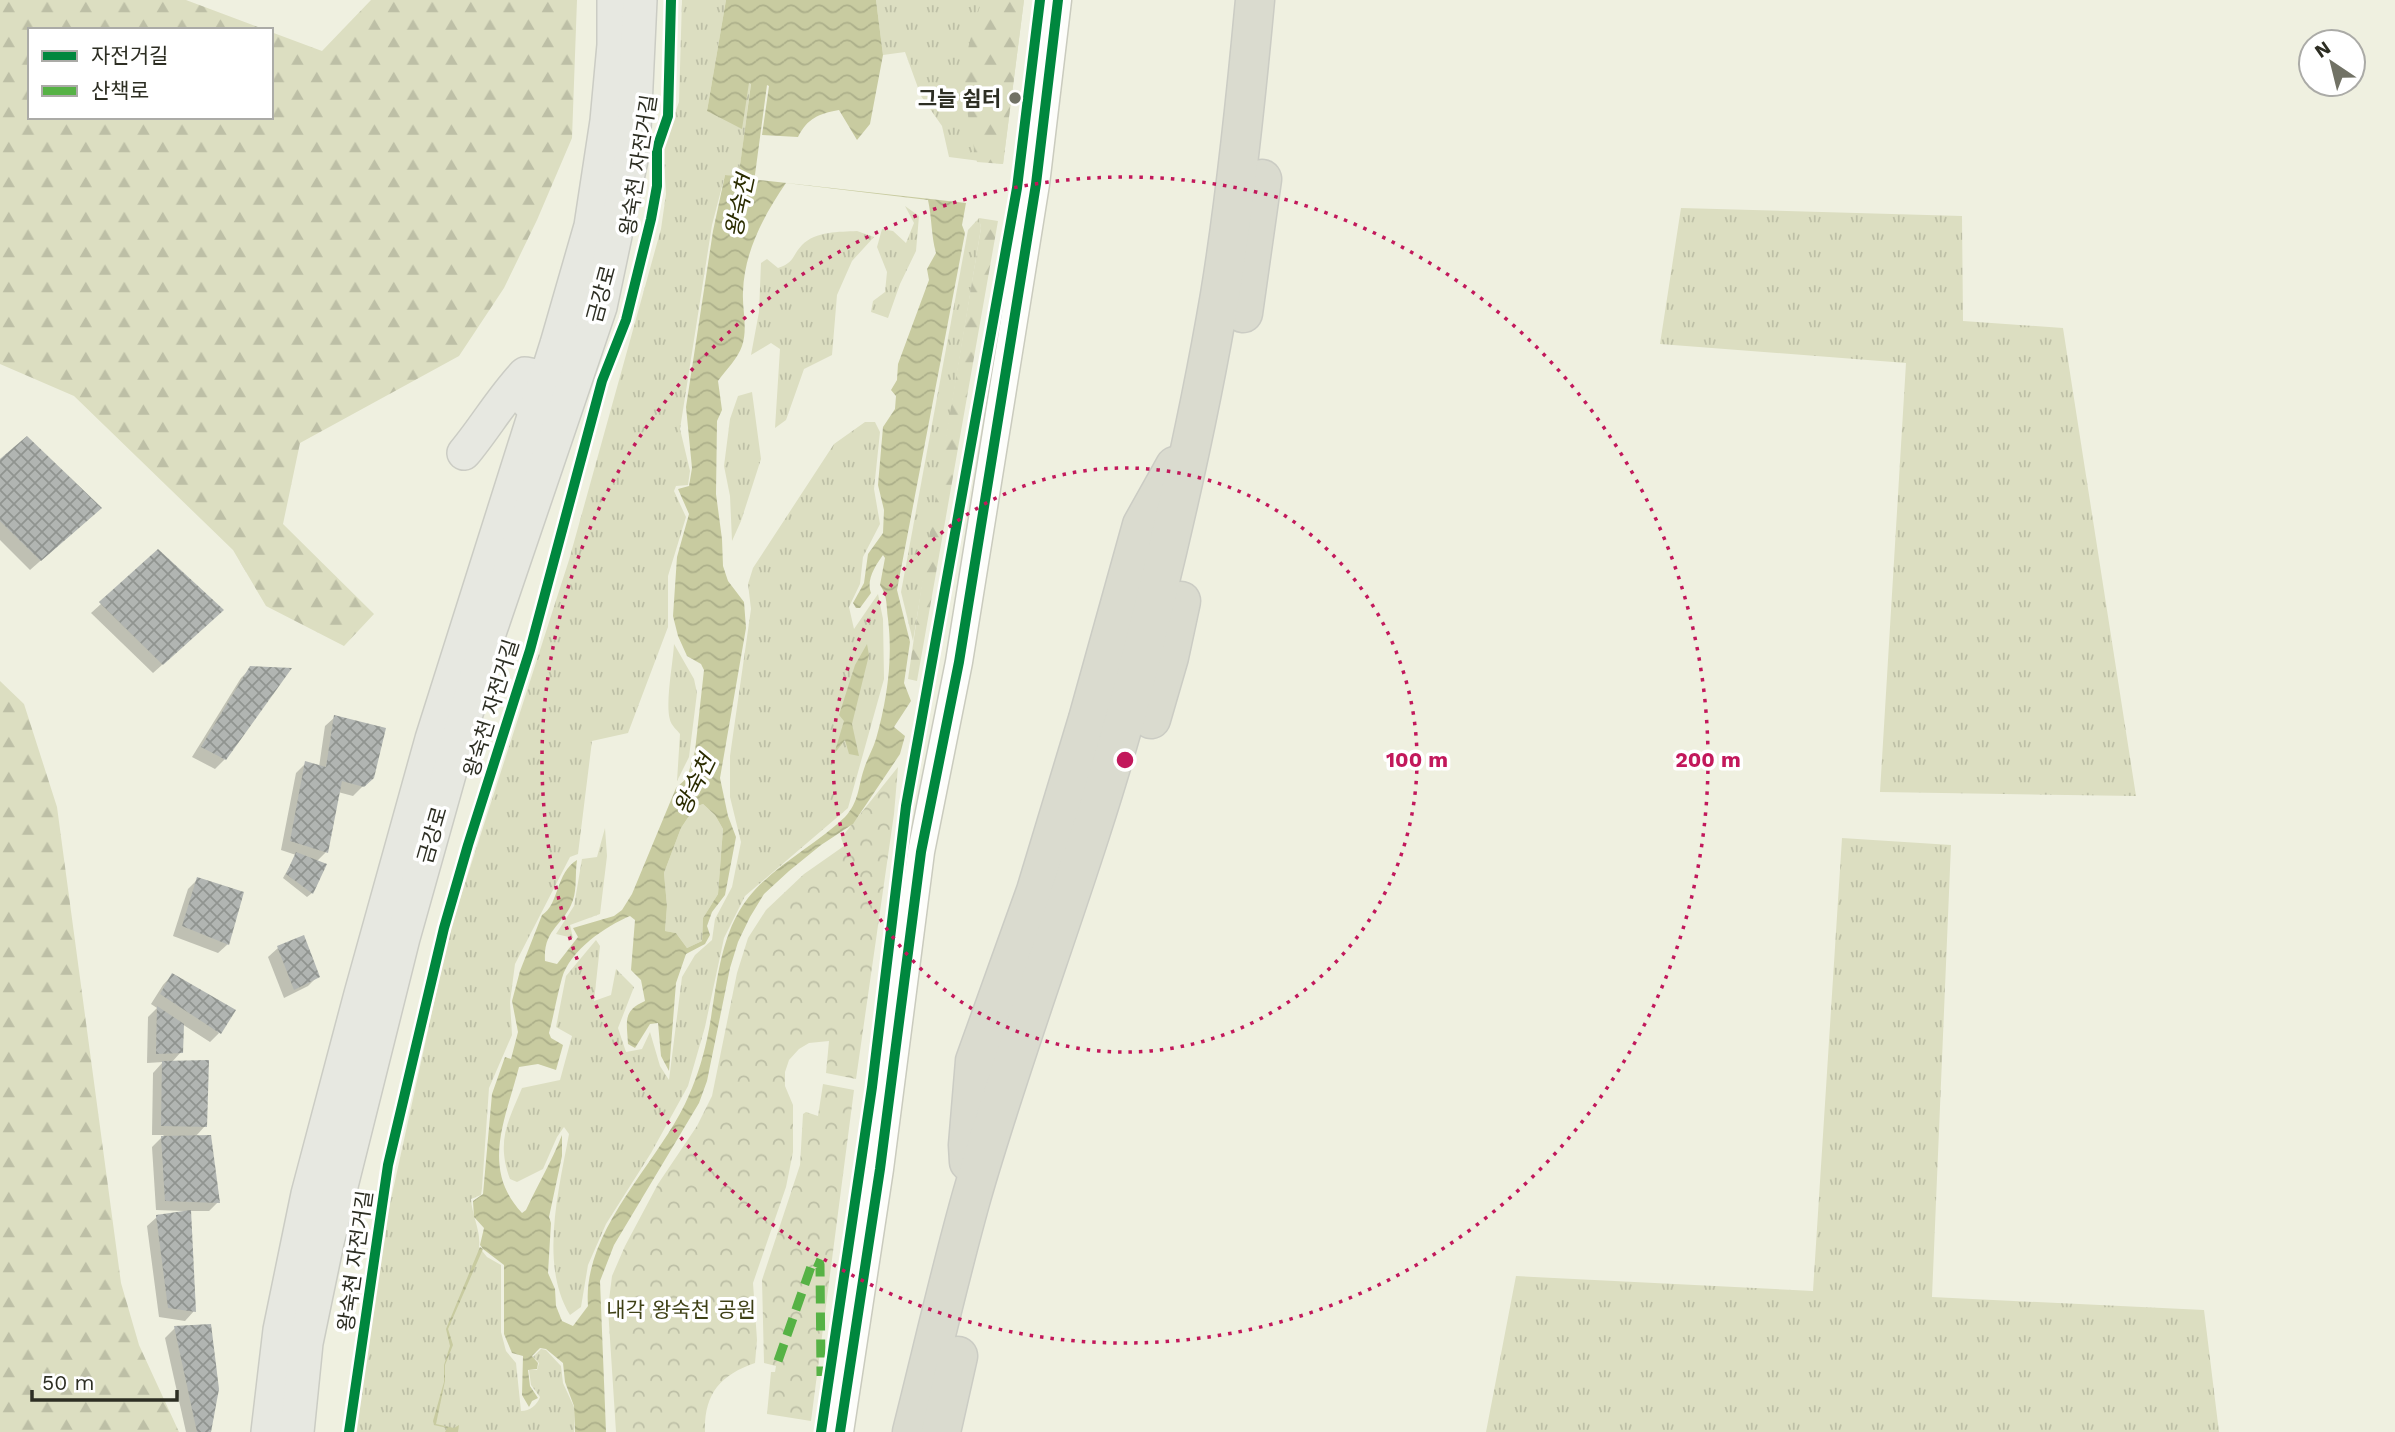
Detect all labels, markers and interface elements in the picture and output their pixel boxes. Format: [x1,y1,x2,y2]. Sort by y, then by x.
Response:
legend [28,28,273,119]
north arrow [2297,28,2367,98]
text: N [2310,36,2335,63]
text: 자전거길 [91,43,168,68]
text: 산책로 [91,78,149,103]
place label: 그늘 쉼터 [918,86,1001,111]
marker: 그늘 쉼터 [1007,90,1023,106]
street label: 왕숙천 자전거길 [615,93,661,237]
water label: 왕숙천 [720,169,760,240]
street label: 금강로 [581,263,621,325]
street label: 왕숙천 자전거길 [458,636,524,780]
text: 100 m [1386,747,1448,772]
text: 200 m [1675,747,1741,772]
water label: 왕숙천 [669,748,722,819]
centre of rings [1113,748,1137,772]
street label: 금강로 [412,804,452,866]
street label: 왕숙천 자전거길 [333,1189,377,1333]
park label: 내각 왕숙천 공원 [606,1297,756,1322]
scale bar [32,1358,177,1402]
text: 50 m [42,1370,94,1395]

